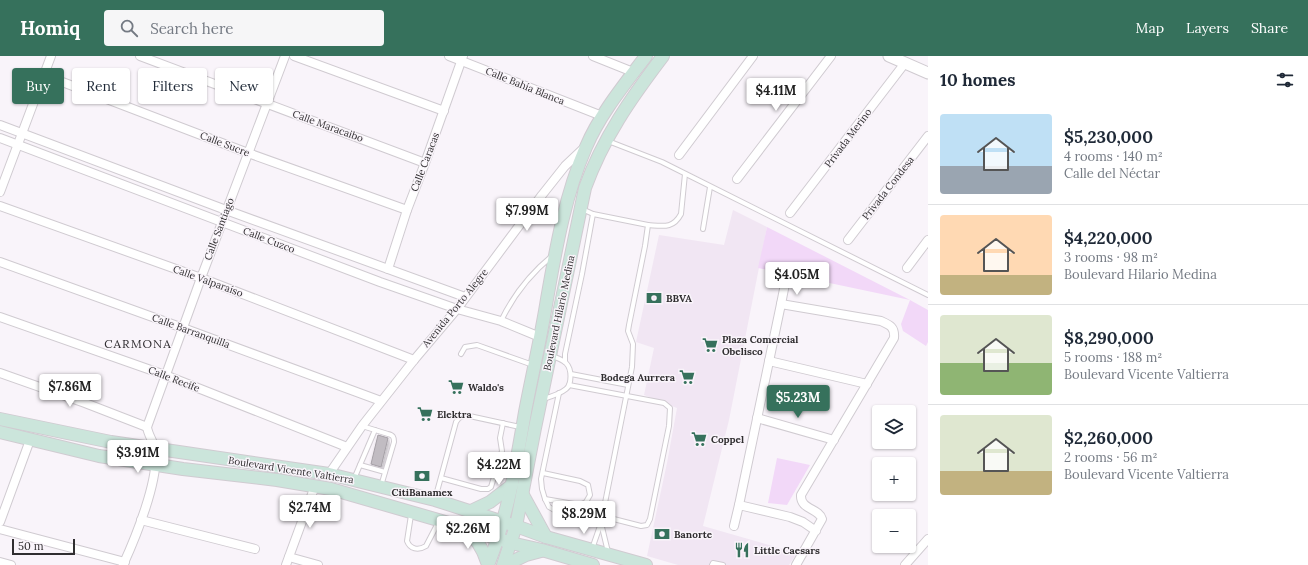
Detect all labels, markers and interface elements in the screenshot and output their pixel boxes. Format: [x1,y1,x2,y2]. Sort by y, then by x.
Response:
search box [104,10,384,46]
text: Homiq [20,16,80,40]
icon: search [118,17,140,39]
text: Search here [150,19,233,38]
text: Map [1136,19,1164,37]
text: Layers [1186,19,1229,37]
text: Share [1251,19,1288,37]
street label: Calle Bahía Blanca [484,64,566,108]
chip: Buy [12,68,64,104]
chip: Rent [72,68,130,104]
chip: Filters [138,68,207,104]
chip: New [215,68,273,104]
text: 10 homes [940,69,1015,91]
icon: filters [1274,69,1296,91]
pin: $4.11M [743,78,809,112]
text: $4.11M [756,82,796,99]
street label: Privada Merino [822,106,875,170]
street label: Calle Maracaibo [291,107,365,145]
text: $5,230,000 [1064,126,1153,148]
street label: Calle Sucre [198,129,252,160]
street label: Calle Caracas [408,130,442,193]
icon: home [972,130,1020,178]
text: 4 rooms · 140 m² [1064,148,1163,165]
street label: Privada Condesa [859,154,917,222]
text: Calle del Néctar [1064,165,1160,182]
street label: Calle Santiago [201,196,237,262]
pin: $7.99M [494,198,560,232]
text: $7.99M [505,202,549,219]
street label: Calle Cuzco [241,224,297,256]
text: $4,220,000 [1064,227,1153,249]
icon: home [972,231,1020,279]
text: 3 rooms · 98 m² [1064,249,1158,266]
street label: Boulevard Hilario Medina [540,254,578,372]
street label: Calle Valparaíso [171,262,245,300]
pin: $4.05M [764,262,830,296]
street label: Avenida Porto Alegre [419,266,491,351]
text: $4.05M [774,266,820,283]
text: Boulevard Hilario Medina [1064,266,1217,283]
bank icon: BBVA [645,289,663,307]
place label: BBVA [666,292,692,305]
street label: Calle Barranquilla [150,311,232,351]
text: $8,290,000 [1064,327,1154,349]
icon: home [972,331,1020,379]
place label: Plaza Comercial Obelisco [722,333,798,358]
district label: CARMONA [104,336,172,351]
supermarket icon: Plaza Comercial Obelisco [701,336,719,354]
text: 5 rooms · 188 m² [1064,349,1162,366]
street label: Calle Recife [146,363,202,395]
text: Boulevard Vicente Valtierra [1064,366,1229,383]
supermarket icon: Bodega Aurrera [678,368,696,386]
place label: Bodega Aurrera [600,371,676,384]
pin: $7.86M [37,374,103,408]
text: $7.86M [48,378,92,395]
supermarket icon: Waldo's [447,378,465,396]
place label: Waldo's [468,381,504,394]
pin: $5.23M [765,385,831,419]
text: $5.23M [776,389,820,406]
supermarket icon: Elektra [416,405,434,423]
map controls [872,405,916,553]
button: layers [872,405,916,449]
place label: Elektra [437,408,473,421]
text: $2,260,000 [1064,427,1153,449]
supermarket icon: Coppel [690,430,708,448]
icon: home [972,431,1020,479]
place label: Coppel [711,433,744,446]
pin: $3.91M [105,440,171,474]
text: $3.91M [116,444,160,461]
text: 2 rooms · 56 m² [1064,449,1158,466]
pin: $4.22M [466,452,532,486]
street label: Boulevard Vicente Valtierra [227,454,355,486]
text: $4.22M [477,456,521,473]
button: + [872,457,916,501]
text: Boulevard Vicente Valtierra [1064,466,1229,483]
bank icon: CitiBanamex [413,467,431,485]
place label: CitiBanamex [392,486,453,499]
pin: $2.74M [277,495,343,529]
text: $2.74M [289,499,331,516]
pin: $8.29M [551,501,617,535]
text: $8.29M [561,505,607,522]
button: − [872,509,916,553]
pin: $2.26M [435,516,501,550]
text: $2.26M [446,520,490,537]
bank icon: Banorte [653,525,671,543]
place label: Banorte [674,528,713,541]
scale bar [12,537,75,556]
text: 50 m [18,539,44,553]
restaurant icon: Little Caesars [733,541,751,559]
place label: Little Caesars [754,544,820,557]

